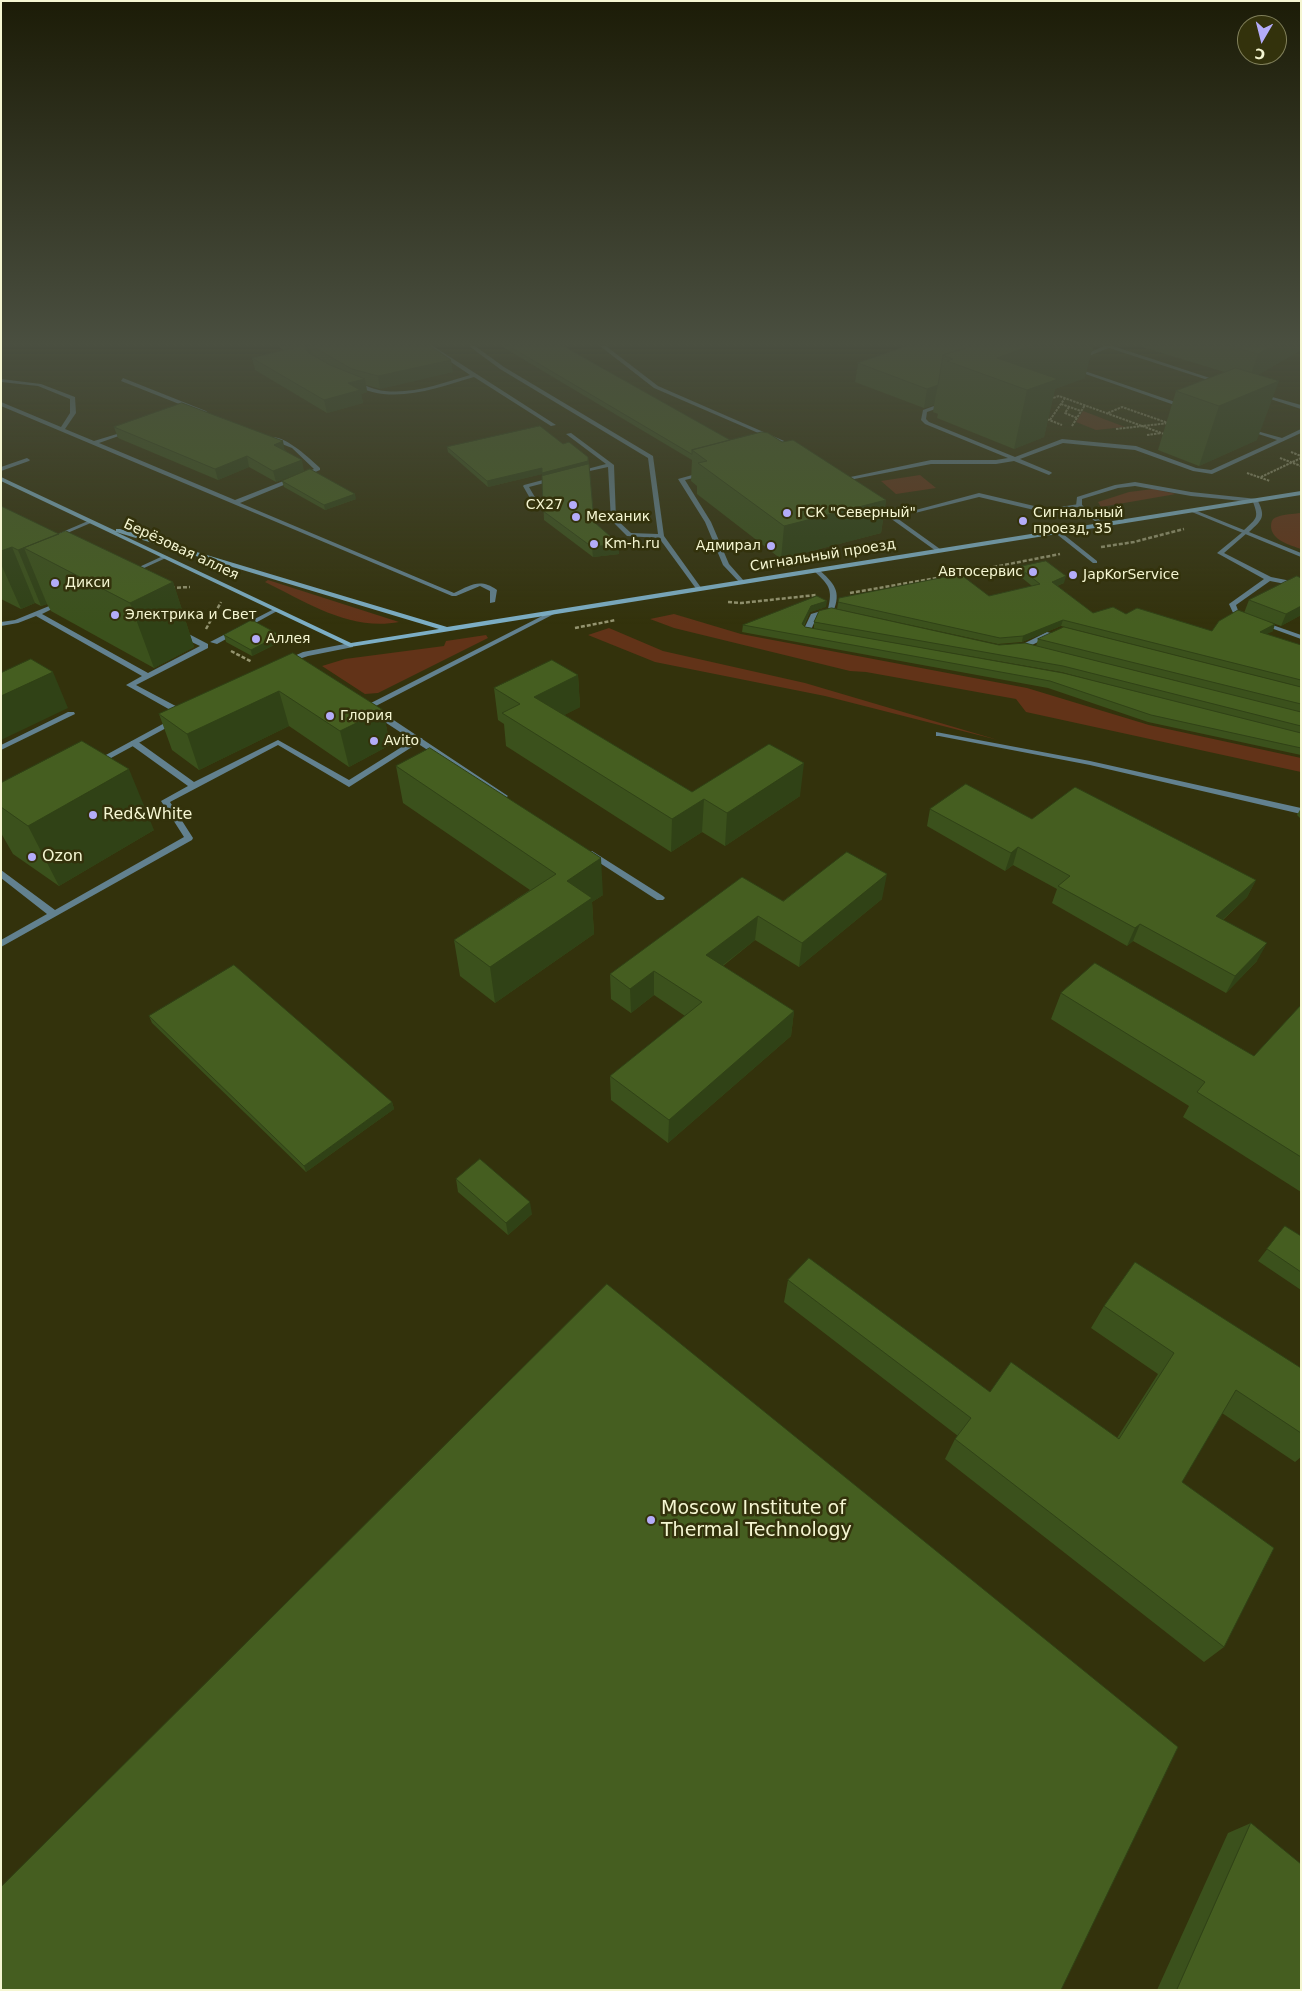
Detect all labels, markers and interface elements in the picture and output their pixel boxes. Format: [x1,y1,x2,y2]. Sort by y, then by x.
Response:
north arrow [1237,15,1287,65]
text: С [1254,45,1266,63]
place label: CX27 [526,497,563,513]
marker: CX27 [567,499,579,511]
place label: ГСК "Северный" [797,505,916,521]
place label: Сигнальный проезд, 35 [1033,505,1123,538]
marker: ГСК "Северный" [781,507,793,519]
place label: Механик [586,509,650,525]
marker: Механик [570,511,582,523]
marker: Сигнальный проезд, 35 [1017,515,1029,527]
street label: Берёзовая аллея [121,516,241,584]
place label: Km-h.ru [604,536,660,552]
street label: Сигнальный проезд [749,536,897,576]
marker: Km-h.ru [588,538,600,550]
place label: Адмирал [696,538,761,554]
marker: Адмирал [765,540,777,552]
place label: Автосервис [938,564,1023,580]
marker: Автосервис [1027,566,1039,578]
place label: JapKorService [1083,567,1179,583]
marker: JapKorService [1067,569,1079,581]
place label: Дикси [65,575,110,591]
marker: Дикси [49,577,61,589]
place label: Электрика и Свет [125,607,257,623]
marker: Электрика и Свет [109,609,121,621]
place label: Аллея [266,631,311,647]
marker: Аллея [250,633,262,645]
place label: Глория [340,708,392,724]
marker: Глория [324,710,336,722]
place label: Avito [384,733,419,749]
marker: Avito [368,735,380,747]
place label: Red&White [103,805,192,825]
marker: Red&White [87,809,99,821]
place label: Ozon [42,847,83,867]
marker: Ozon [26,851,38,863]
place label: Moscow Institute of Thermal Technology [661,1498,852,1542]
marker: Moscow Institute of Thermal Technology [645,1514,657,1526]

